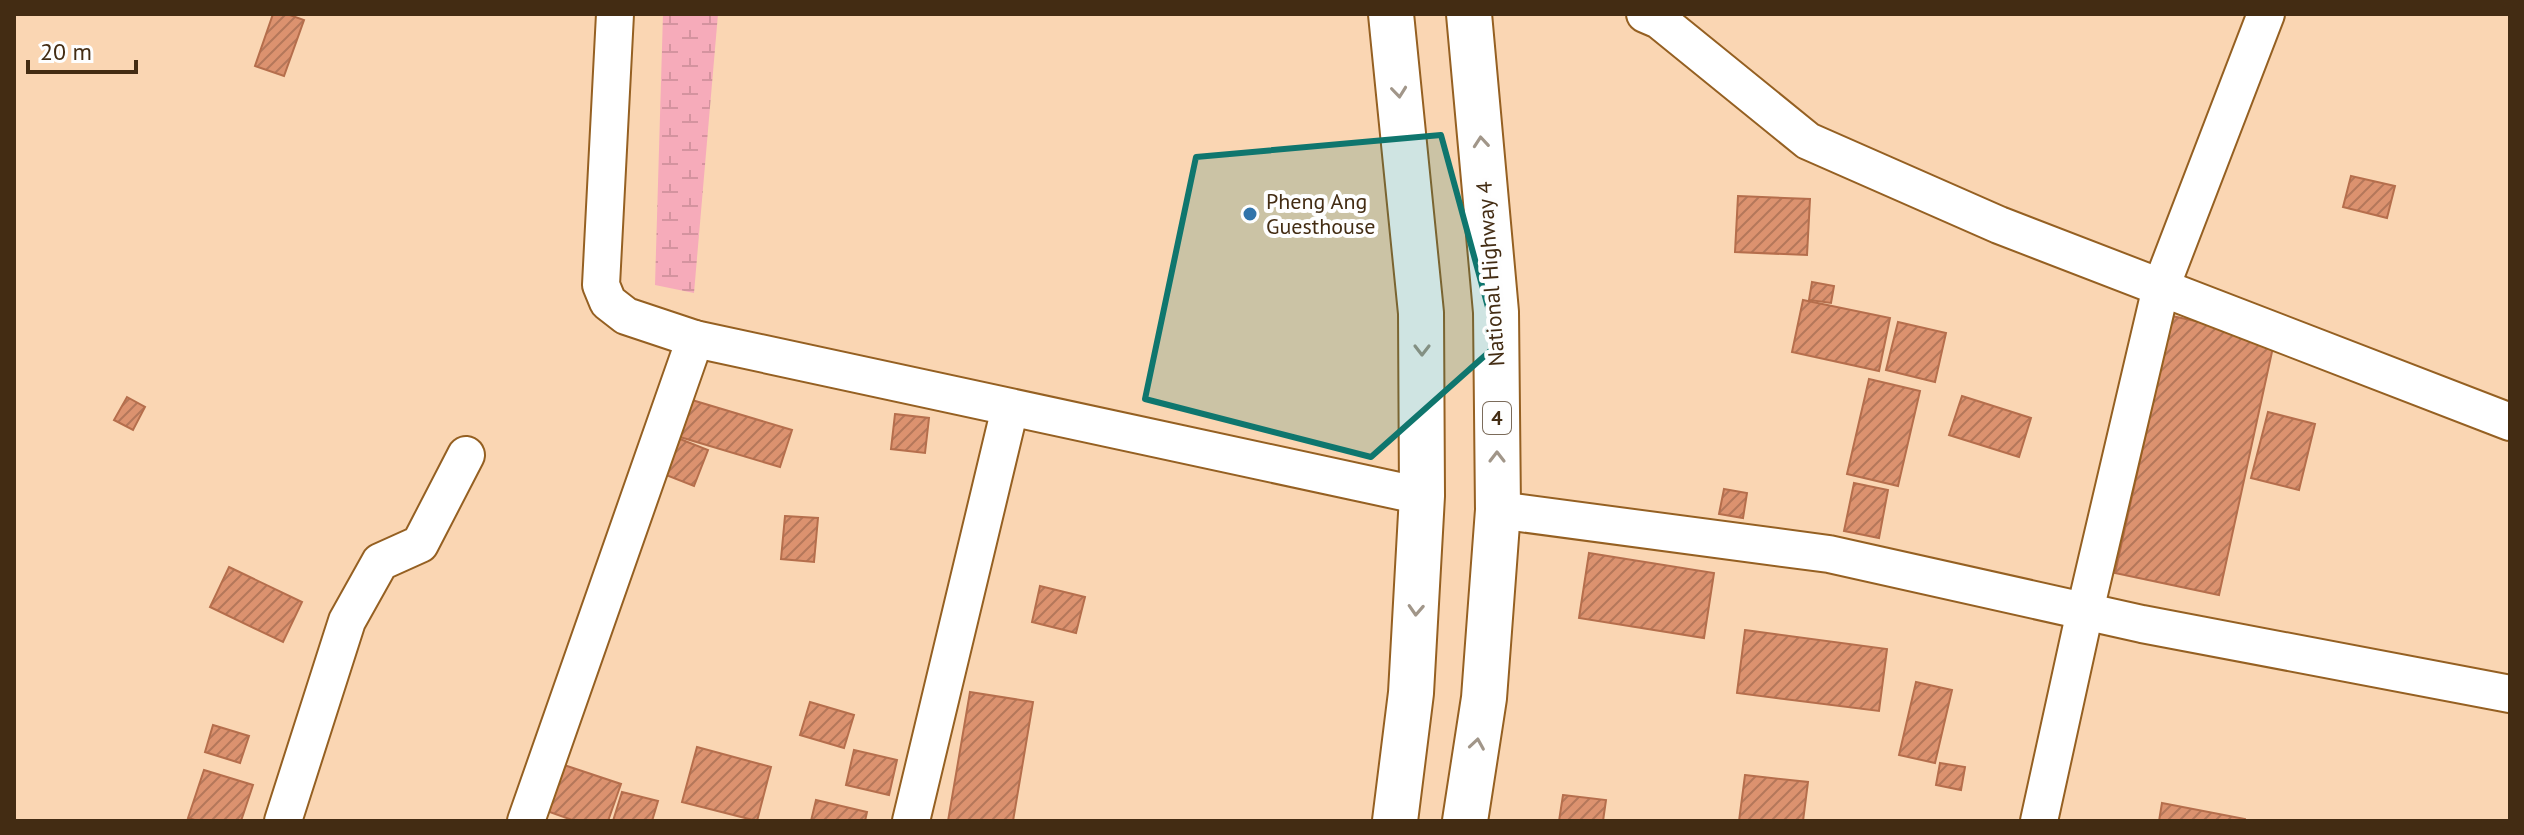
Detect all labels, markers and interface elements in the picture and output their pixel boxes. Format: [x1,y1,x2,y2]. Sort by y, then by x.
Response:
scale bar [28,24,136,74]
text: 20 m [40,36,92,67]
one-way arrow [1390,86,1407,99]
one-way arrow [1472,135,1489,148]
street label: National Highway 4 [1470,181,1510,367]
place label: Pheng Ang Guesthouse [1266,187,1375,240]
marker: Pheng Ang Guesthouse [1241,205,1259,223]
one-way arrow [1413,344,1431,357]
road number: 4 [1483,402,1511,434]
one-way arrow [1488,450,1506,463]
one-way arrow [1408,604,1425,617]
one-way arrow [1468,737,1485,751]

